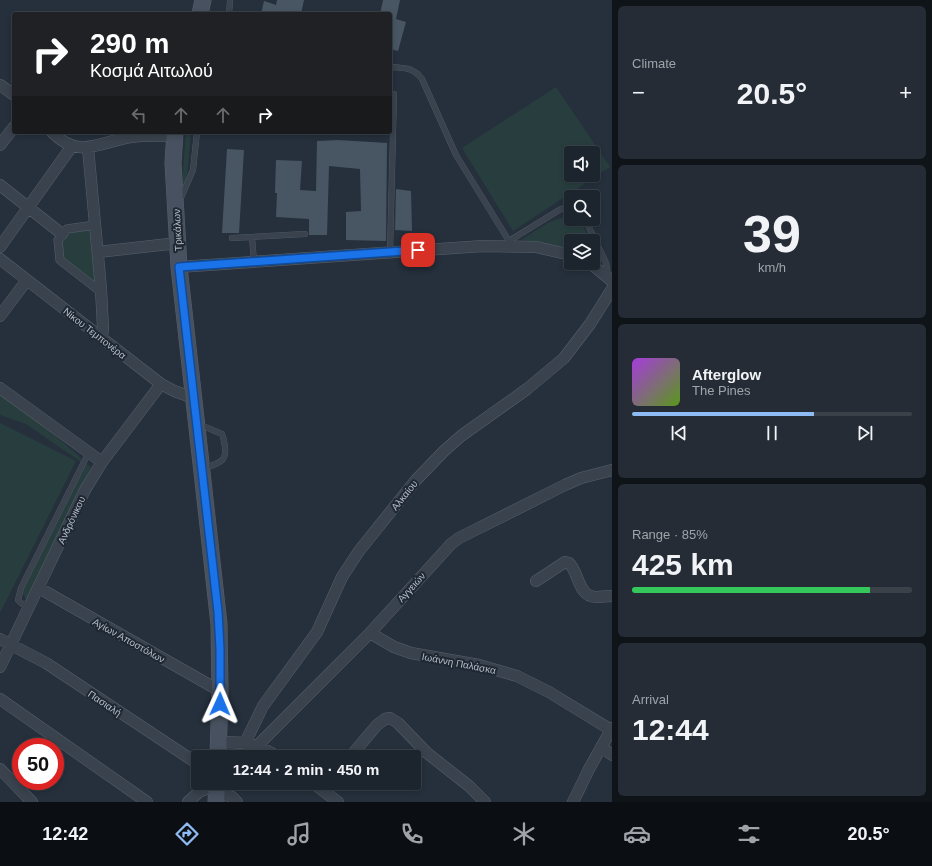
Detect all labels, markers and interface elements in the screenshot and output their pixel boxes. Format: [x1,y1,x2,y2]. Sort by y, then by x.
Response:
icon: right [24,28,76,80]
text: 290 m [90,28,169,59]
text: Climate [632,56,676,71]
text: Κοσμά Αιτωλού [90,61,213,81]
text: 20.5° [737,77,807,110]
text: − [632,80,645,105]
text: + [899,80,912,105]
icon: left [128,104,150,126]
icon: ahead [170,104,192,126]
icon: ahead [212,104,234,126]
icon: right [254,104,276,126]
map controls [564,146,600,270]
button: sound [564,146,600,182]
button: search [564,190,600,226]
text: 39 [743,205,801,263]
street label: Τρικάλων [171,209,184,251]
pin [401,233,435,267]
button: layers [564,234,600,270]
icon: arrive [407,239,429,261]
text: km/h [758,260,786,275]
street label: Νίκου Τεμπονέρα [61,306,128,361]
text: Afterglow [692,366,761,383]
text: The Pines [692,383,751,398]
icon: previous [668,422,690,444]
icon: pause [761,422,783,444]
icon: next [854,422,876,444]
street label: Αλκαίου [389,478,420,513]
street label: Ανδρόνικου [56,495,87,546]
text: Range · 85% [632,527,708,542]
text: 425 km [632,548,734,581]
street label: Αγγειών [395,570,427,604]
street label: Αγίων Αποστόλων [91,616,167,665]
street label: Ιωάννη Παλάσκα [421,651,497,676]
position arrow [199,683,241,725]
street label: Πασιαλή [86,688,123,719]
text: Arrival [632,692,669,707]
text: 12:44 [632,713,709,746]
speed limit sign: 50 [12,738,64,790]
text: 12:44 · 2 min · 450 m [233,761,379,778]
icon: directions [173,820,201,848]
icon: music [285,820,313,848]
icon: phone [398,820,426,848]
icon: climate [510,820,538,848]
icon: car [623,820,651,848]
icon: filters [735,820,763,848]
text: 12:42 [42,824,88,844]
text: 20.5° [847,824,890,844]

